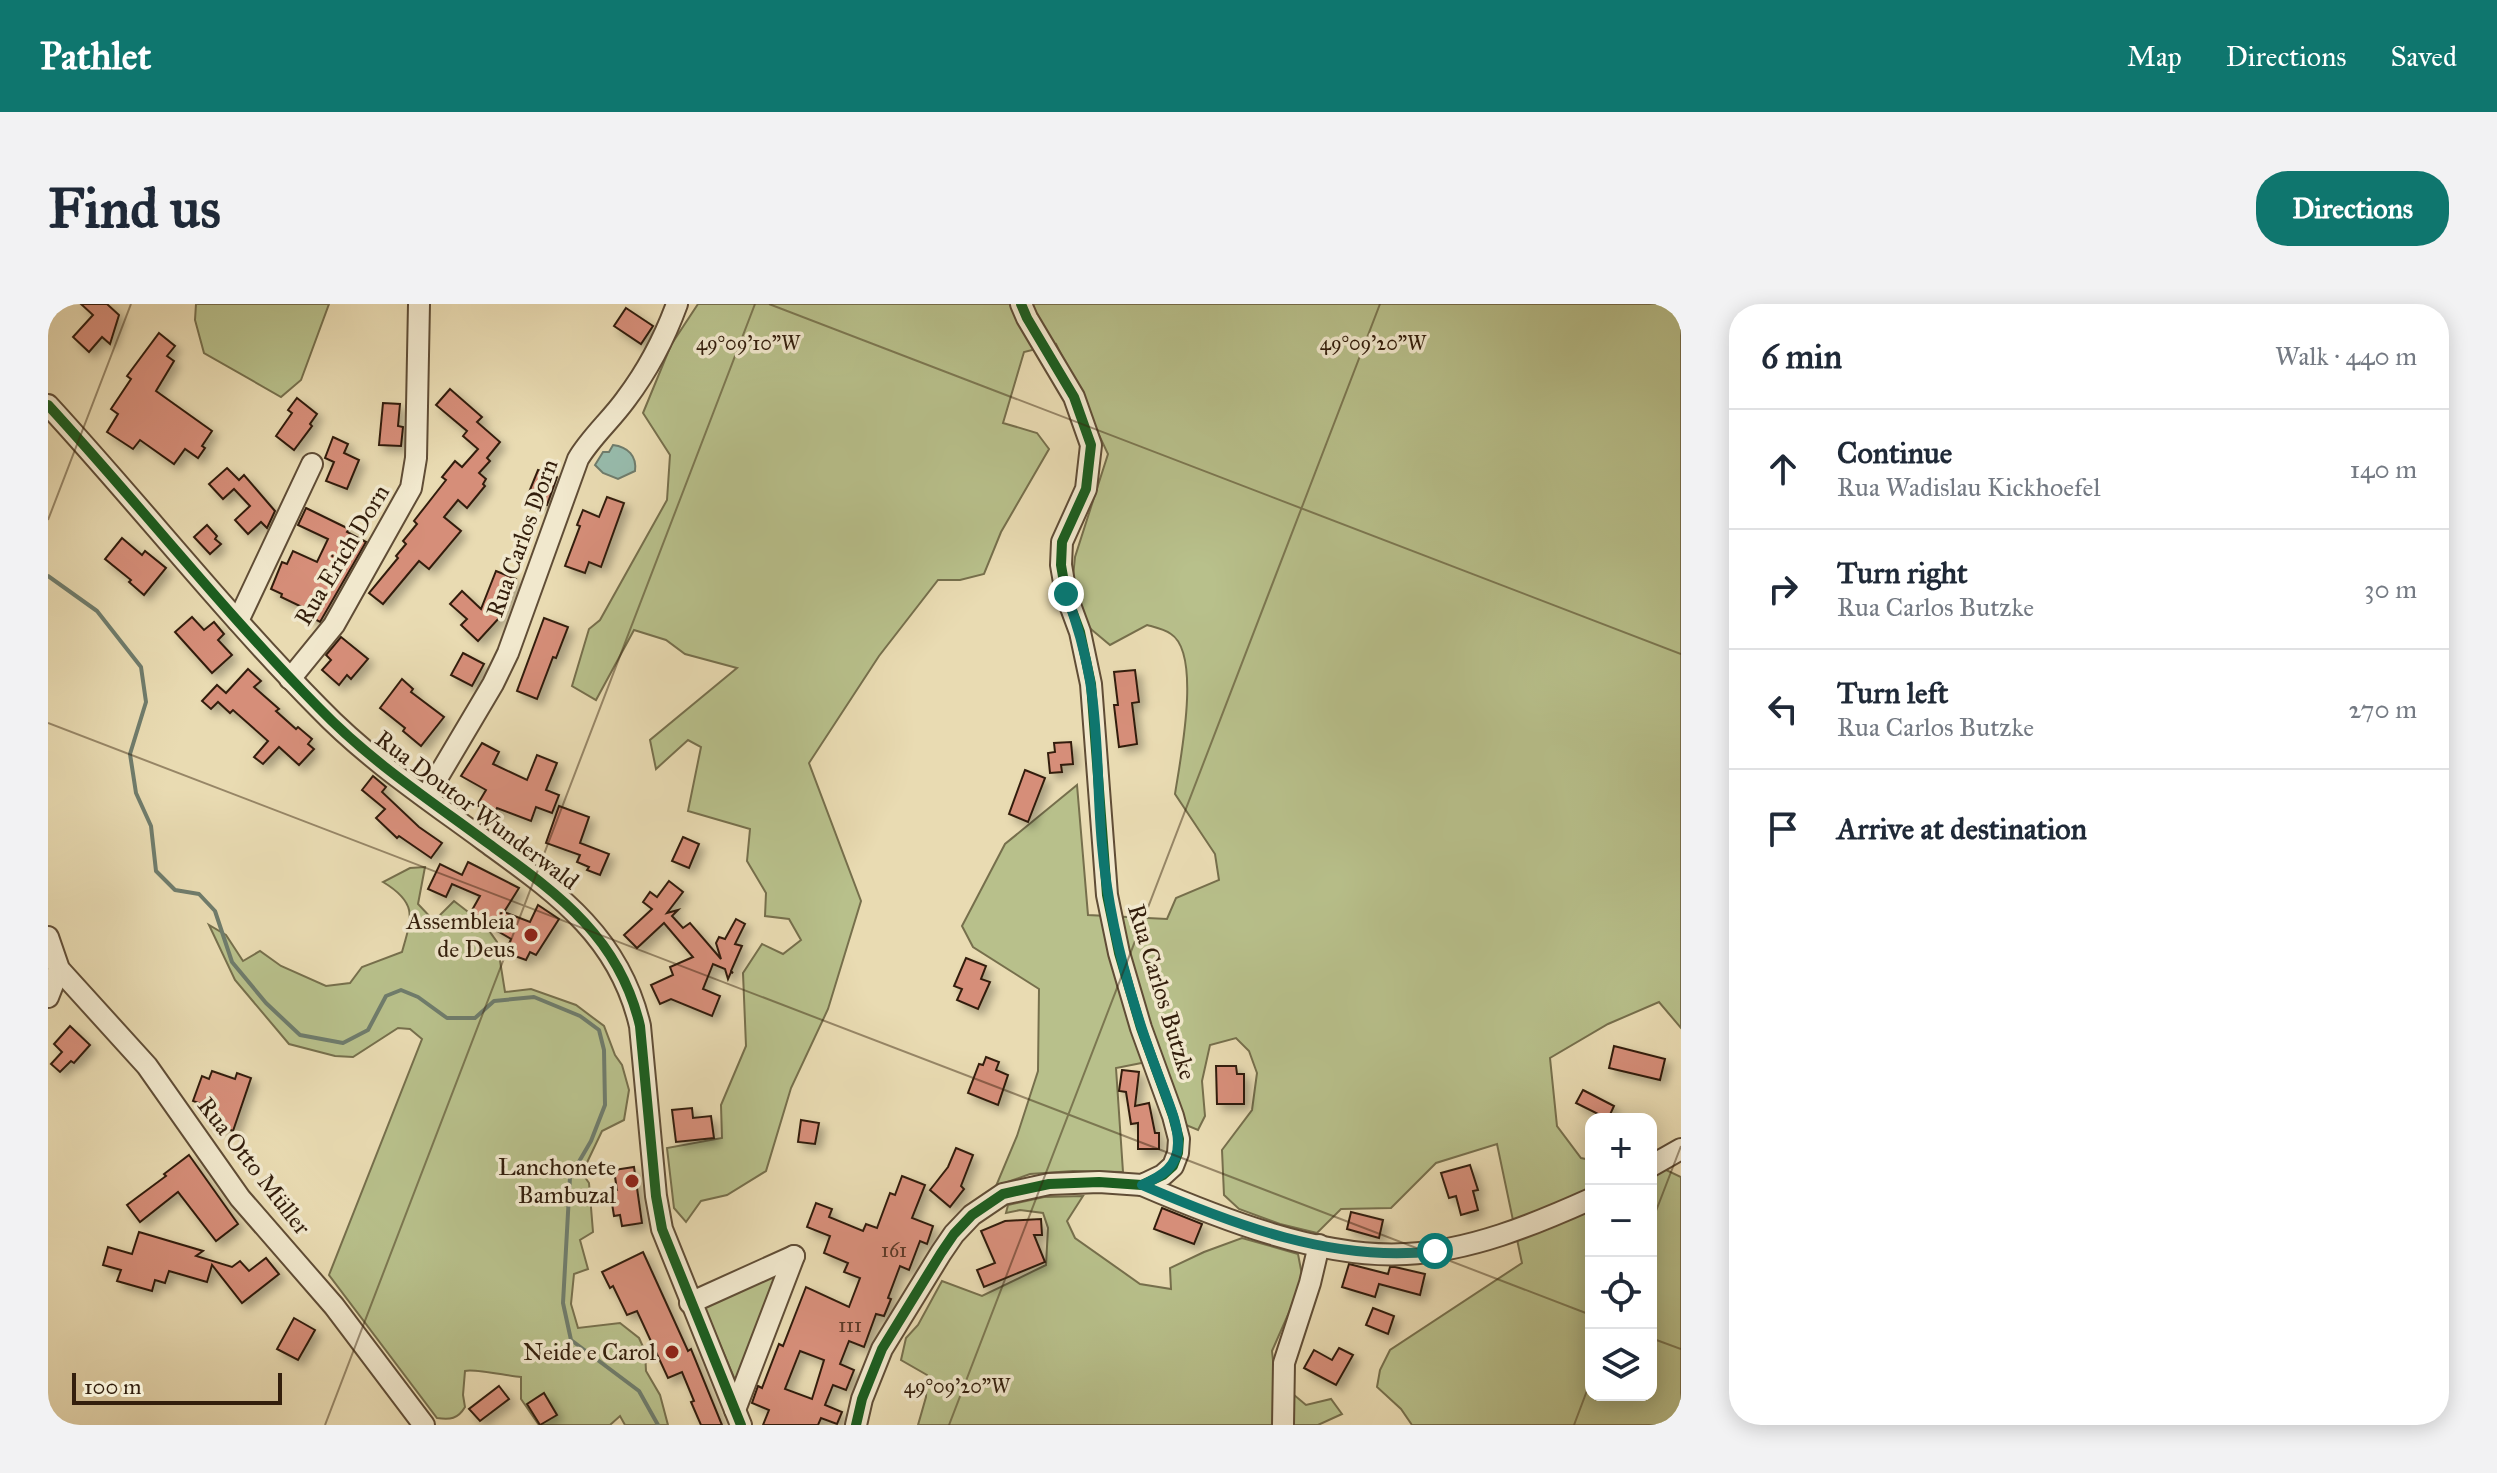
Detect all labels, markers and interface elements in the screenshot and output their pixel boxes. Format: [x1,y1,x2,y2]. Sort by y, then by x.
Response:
text: Pathlet [40,33,151,79]
text: Map [2127,39,2182,74]
text: Directions [2226,39,2347,74]
text: Saved [2391,39,2457,74]
button: Directions [2256,171,2449,246]
text: Find us [48,174,221,242]
text: 49°09'10"W [696,331,801,355]
text: 49°09'20"W [1320,331,1427,355]
text: 6 min [1761,336,1842,377]
text: Walk · 440 m [2275,340,2417,372]
text: Continue [1837,435,1952,471]
icon: ahead [1761,447,1805,491]
text: 140 m [2350,453,2417,485]
street label: Rua Carlos Dorn [480,455,564,621]
text: Rua Wadislau Kickhoefel [1837,471,2100,503]
street label: Rua Erich Dorn [288,479,396,631]
text: Turn right [1837,555,1968,591]
icon: right [1761,567,1805,611]
text: 30 m [2364,573,2417,605]
route end [1048,576,1084,612]
text: Rua Carlos Butzke [1837,591,2034,623]
text: Turn left [1837,675,1948,711]
icon: left [1761,687,1805,731]
text: 270 m [2348,693,2417,725]
text: Rua Carlos Butzke [1837,711,2034,743]
street label: Rua Doutor Wunderwald [369,724,585,896]
icon: arrive [1761,807,1805,851]
text: Arrive at destination [1837,811,2087,847]
street label: Rua Carlos Butzke [1121,901,1203,1083]
place label: Assembleia de Deus [406,906,516,964]
marker: Assembleia de Deus [522,926,540,944]
street label: Rua Otto Müller [191,1091,317,1241]
map controls [1585,1113,1657,1401]
button: + [1585,1113,1657,1185]
place label: Lanchonete Bambuzal [498,1152,617,1210]
marker: Lanchonete Bambuzal [623,1172,641,1190]
button: − [1585,1185,1657,1257]
route start [1417,1233,1453,1269]
house number: 161 [881,1238,907,1262]
button: locate [1585,1257,1657,1329]
house number: 111 [838,1313,862,1337]
button: layers [1585,1329,1657,1401]
place label: Neide e Carol [523,1337,656,1367]
marker: Neide e Carol [663,1343,681,1361]
scale bar [72,1369,282,1405]
text: 100 m [84,1373,141,1400]
text: 49°09'20"W [904,1374,1011,1398]

